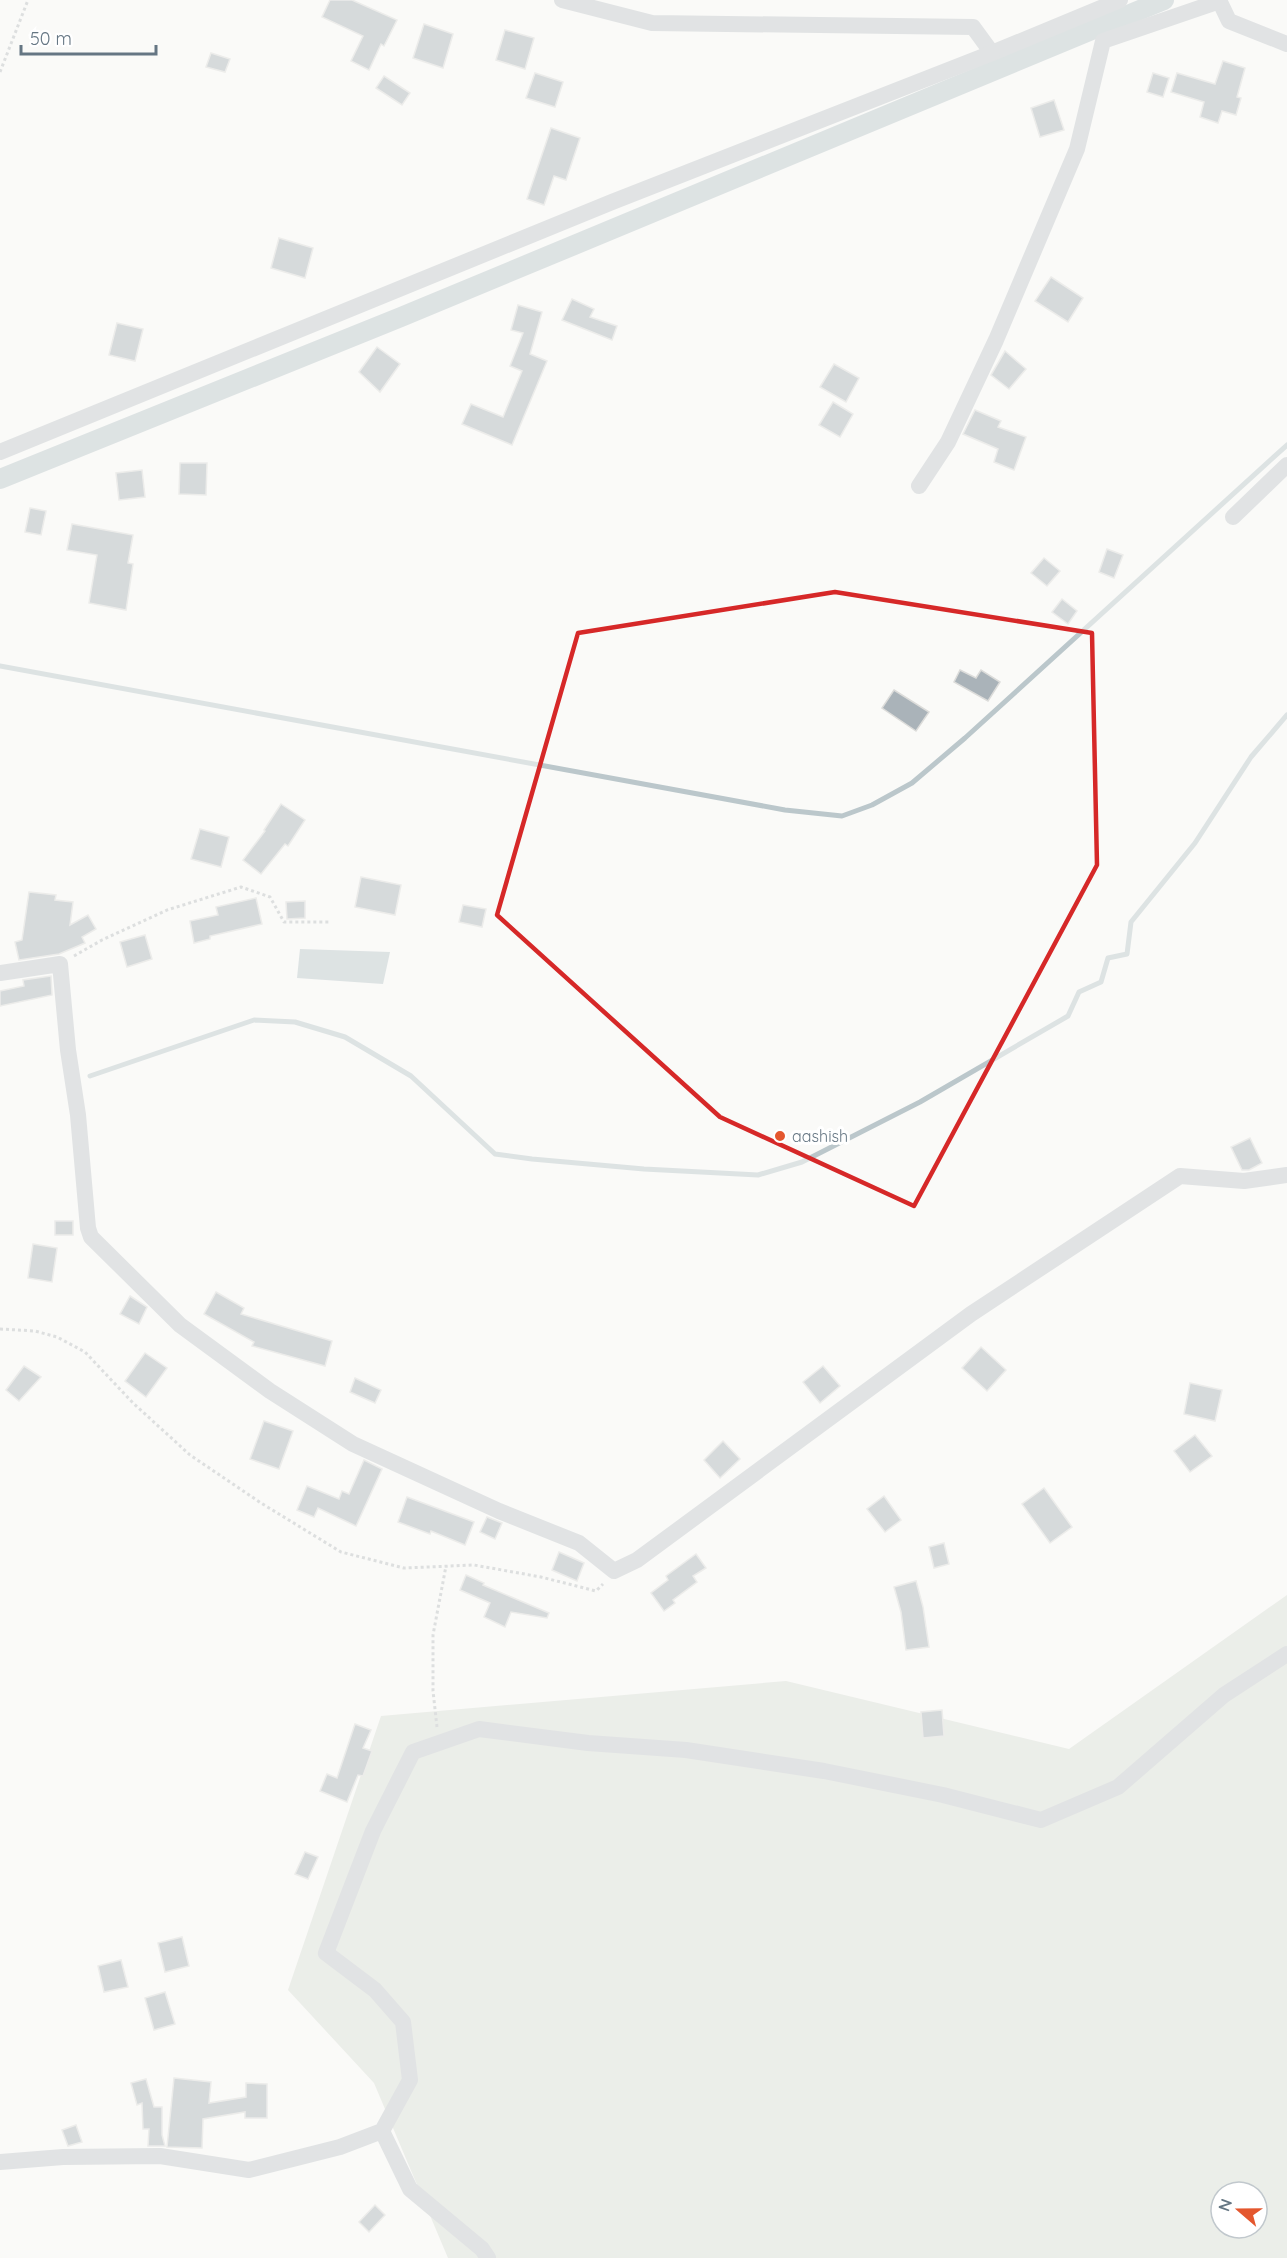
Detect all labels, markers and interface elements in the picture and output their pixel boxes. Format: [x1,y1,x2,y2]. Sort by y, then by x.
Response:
scale bar [21,18,156,56]
text: 50 m [30,27,72,50]
place label: aashish [792,1126,848,1146]
marker: aashish [773,1129,787,1143]
north arrow [1209,2180,1269,2240]
text: N [1213,2196,1236,2214]

